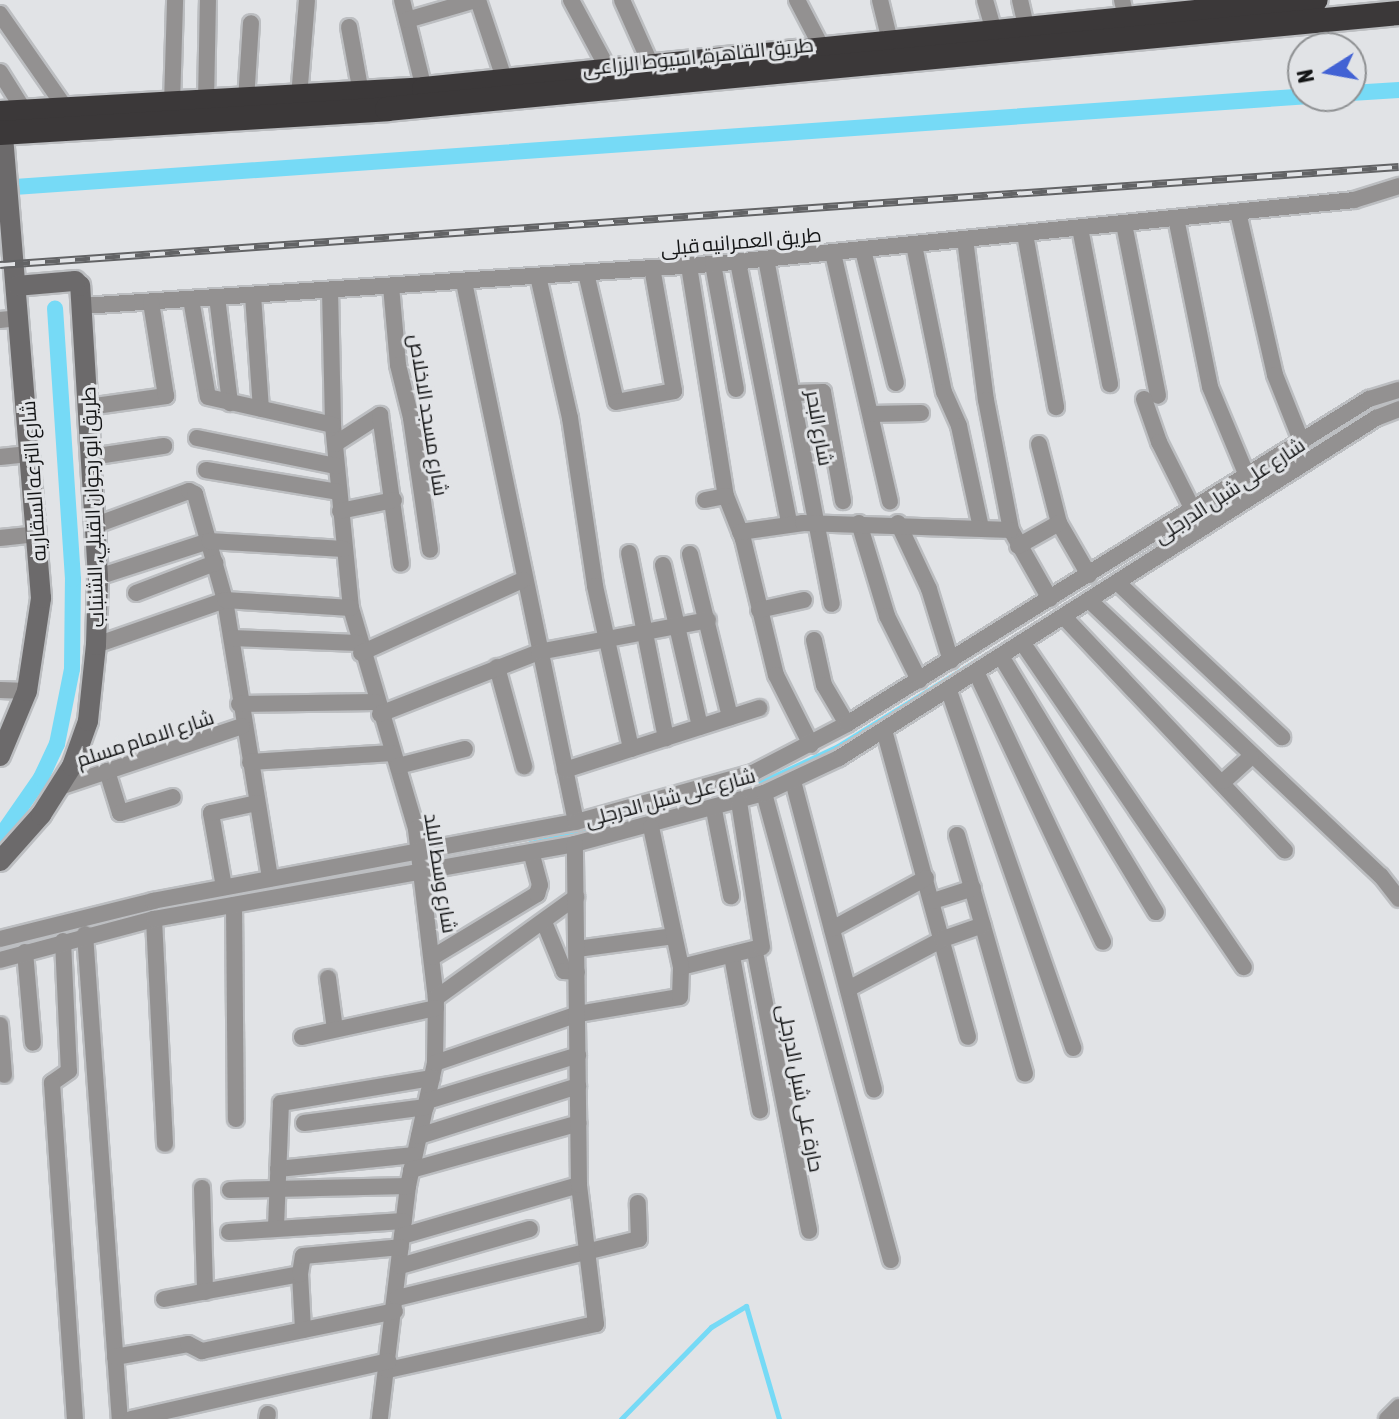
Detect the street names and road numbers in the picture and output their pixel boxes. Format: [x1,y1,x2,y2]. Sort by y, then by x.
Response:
street label: طريق القاهرة, اسيوط الزراعى [581,32,815,80]
street label: طريق العمرانيه قبلى [660,222,822,260]
street label: شارع مسجد الاخلاص [404,332,454,498]
street label: طريق ابو رجوان القبلي, الشنباب [76,386,108,628]
street label: شارع البحر [802,388,838,468]
street label: شارع الترعه السقاريه [15,400,51,562]
street label: شارع على شبل الدرجلى [1149,432,1309,548]
street label: شارع الامام مسلم [73,704,217,772]
street label: شارع على شبل الدرجلى [582,763,758,831]
street label: شارع وسط البلد [420,811,462,935]
street label: حارة على شبل الدرجلى [773,1002,829,1174]

